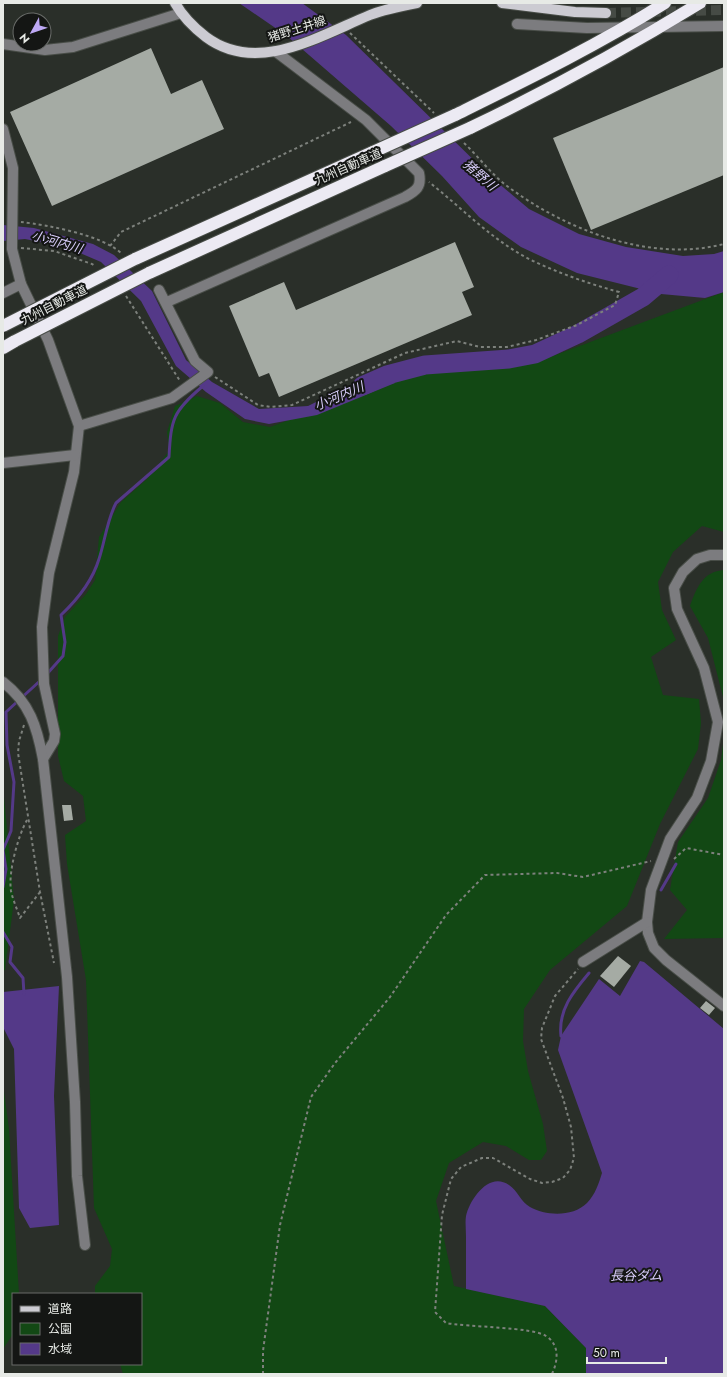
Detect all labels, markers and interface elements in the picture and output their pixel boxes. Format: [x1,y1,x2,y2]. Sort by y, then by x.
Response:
street label: 猪野土井線 [266,11,328,47]
north arrow [12,12,52,52]
text: N [15,30,33,47]
street label: 九州自動車道 [311,144,385,190]
water label: 猪野川 [459,155,502,196]
water label: 小河内川 [29,226,87,259]
street label: 九州自動車道 [18,281,90,329]
water label: 小河内川 [311,376,368,415]
water label: 長谷ダム [610,1266,662,1285]
legend [12,1293,142,1365]
text: 道路 [48,1300,72,1318]
text: 公園 [48,1320,72,1338]
scale bar [587,1339,666,1365]
text: 水域 [48,1340,72,1358]
text: 50 m [593,1344,620,1362]

